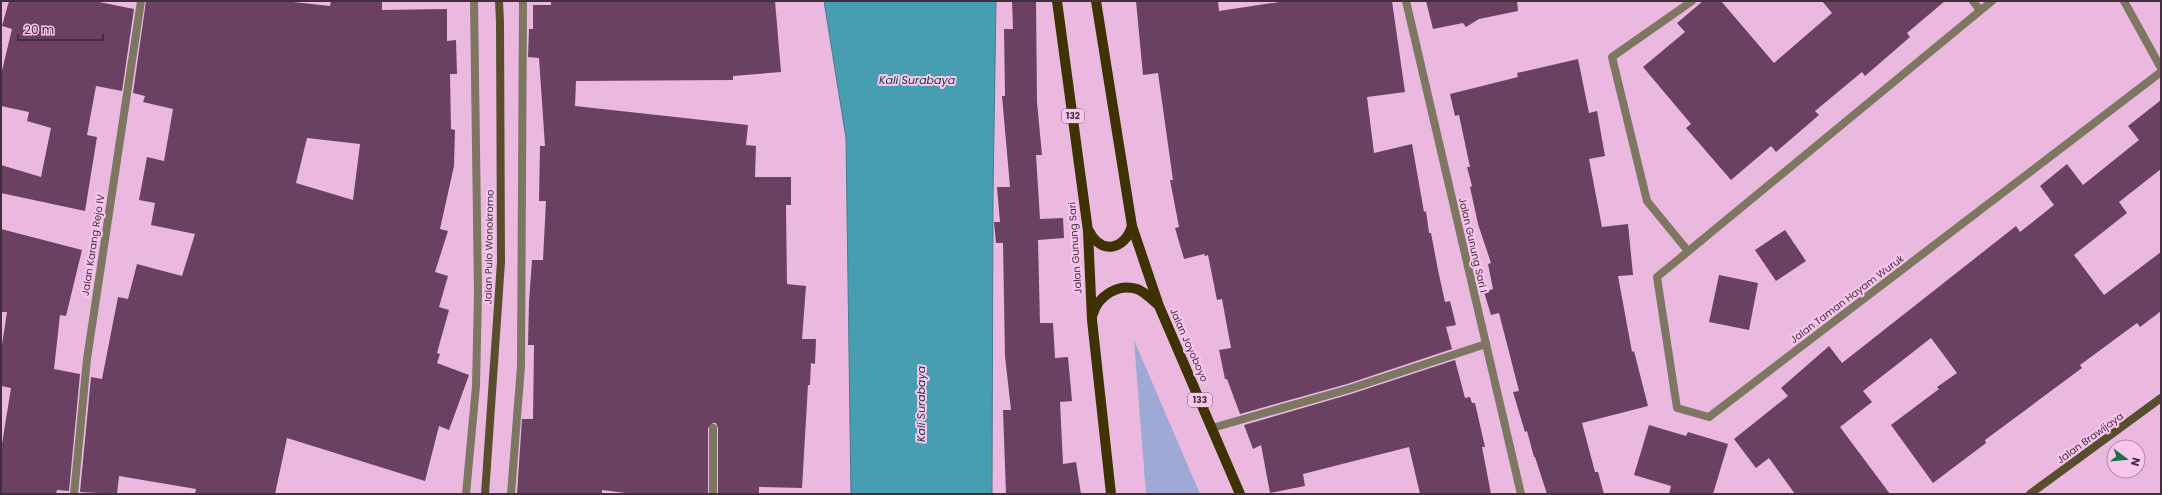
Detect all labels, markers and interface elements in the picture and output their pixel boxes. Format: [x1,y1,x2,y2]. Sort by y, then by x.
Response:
scale bar [18,16,103,42]
text: 20 m [24,21,54,38]
water label: Kali Surabaya [879,72,956,88]
road number: 132 [1062,109,1084,123]
street label: Jalan Pulo Wonokromo [480,189,498,305]
street label: Jalan Karang Rejo IV [78,193,108,297]
street label: Jalan Gunung Sari I [1455,196,1491,294]
street label: Jalan Gunung Sari [1064,202,1086,294]
street label: Jalan Taman Hayam Wuruk [1787,251,1908,347]
street label: Jalan Joyoboyo [1166,306,1212,384]
water label: Kali Surabaya [913,365,929,442]
road number: 133 [1188,393,1212,407]
street label: Jalan Brawijaya [2054,409,2126,467]
north arrow [2106,439,2146,479]
text: N [2127,456,2144,468]

